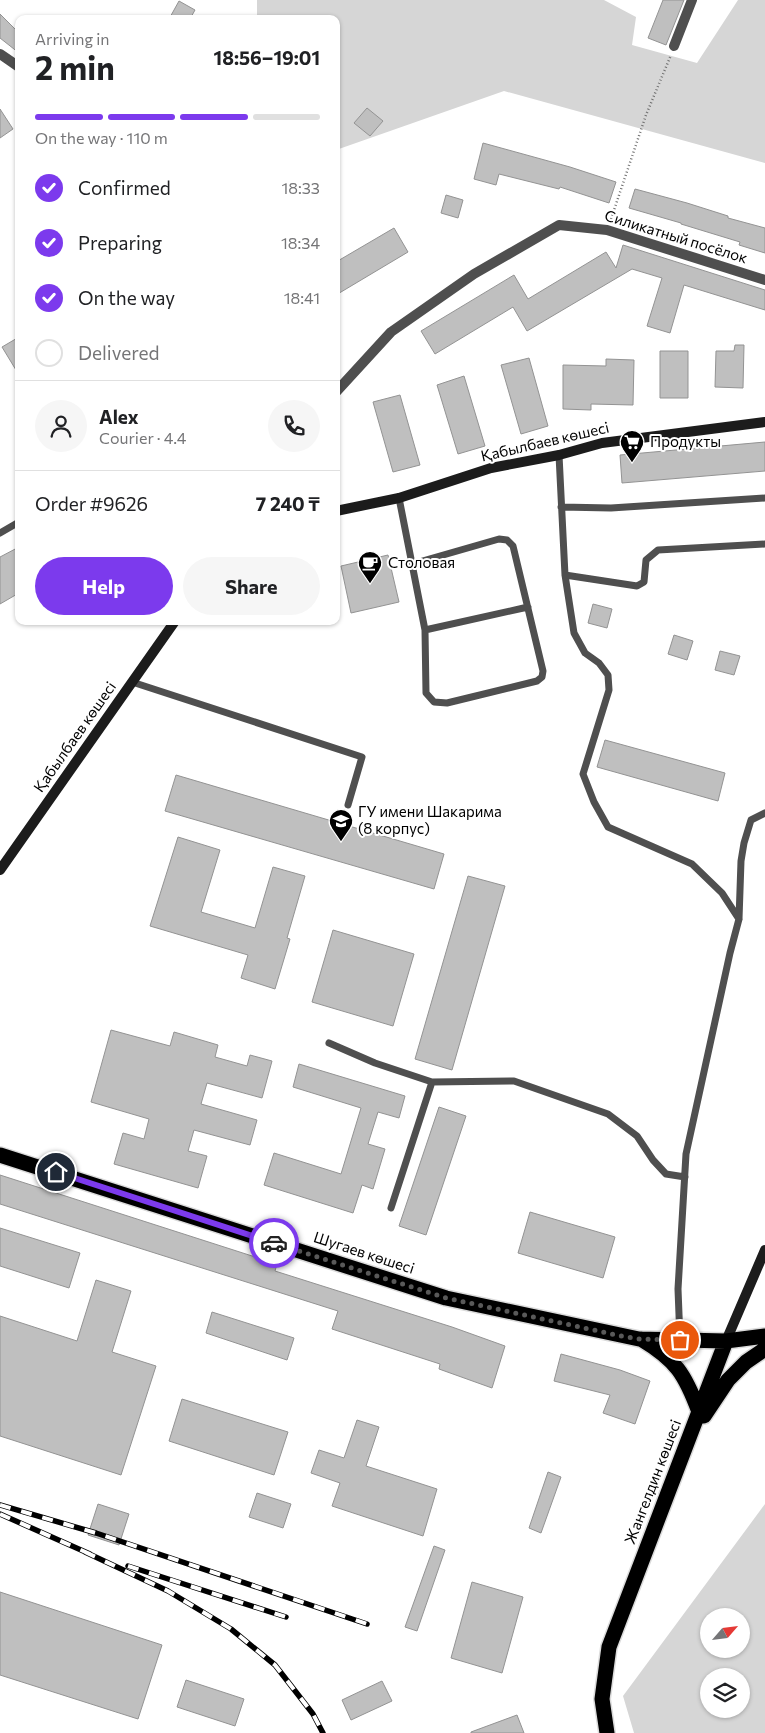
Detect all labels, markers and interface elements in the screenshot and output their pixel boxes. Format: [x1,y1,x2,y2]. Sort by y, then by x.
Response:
text: Arriving in [35,29,109,48]
text: 18:56–19:01 [214,46,320,69]
text: 2 min [35,47,115,87]
text: On the way · 110 m [35,128,168,147]
icon: check [35,174,63,202]
text: Confirmed [78,176,171,199]
text: 18:33 [281,178,320,197]
street label: Силикатный посёлок [603,206,750,266]
icon: check [35,229,63,257]
text: Preparing [78,231,162,254]
text: 18:34 [281,233,320,252]
icon: check [35,284,63,312]
text: On the way [78,286,175,309]
text: 18:41 [284,288,320,307]
text: Delivered [78,341,159,364]
button: person [35,400,87,452]
button: phone [268,400,320,452]
text: Alex [99,405,139,428]
street label: Қабылбаев көшесі [479,418,611,465]
text: Courier · 4.4 [99,428,186,447]
supermarket icon: Продукты [619,429,645,463]
place label: Продукты [650,432,721,450]
text: Order #9626 [35,492,148,515]
text: 7 240 ₸ [256,492,320,515]
cafe icon: Столовая [357,550,383,584]
place label: Столовая [388,553,455,571]
button: Help [35,557,173,615]
button: Share [183,557,320,615]
street label: Қабылбаев көшесі [29,678,119,795]
place label: ГУ имени Шакарима (8 корпус) [358,802,502,837]
school or university icon: ГУ имени Шакарима (8 корпус) [328,808,354,842]
pin [35,1151,77,1193]
icon: home [42,1158,70,1186]
courier [249,1218,299,1268]
street label: Шугаев көшесі [312,1227,417,1277]
icon: car [260,1229,288,1257]
pin [659,1319,701,1361]
icon: bag [666,1326,694,1354]
street label: Жангелдин көшесі [620,1417,684,1546]
north arrow [700,1608,750,1658]
map controls [700,1608,750,1718]
button: layers [700,1668,750,1718]

